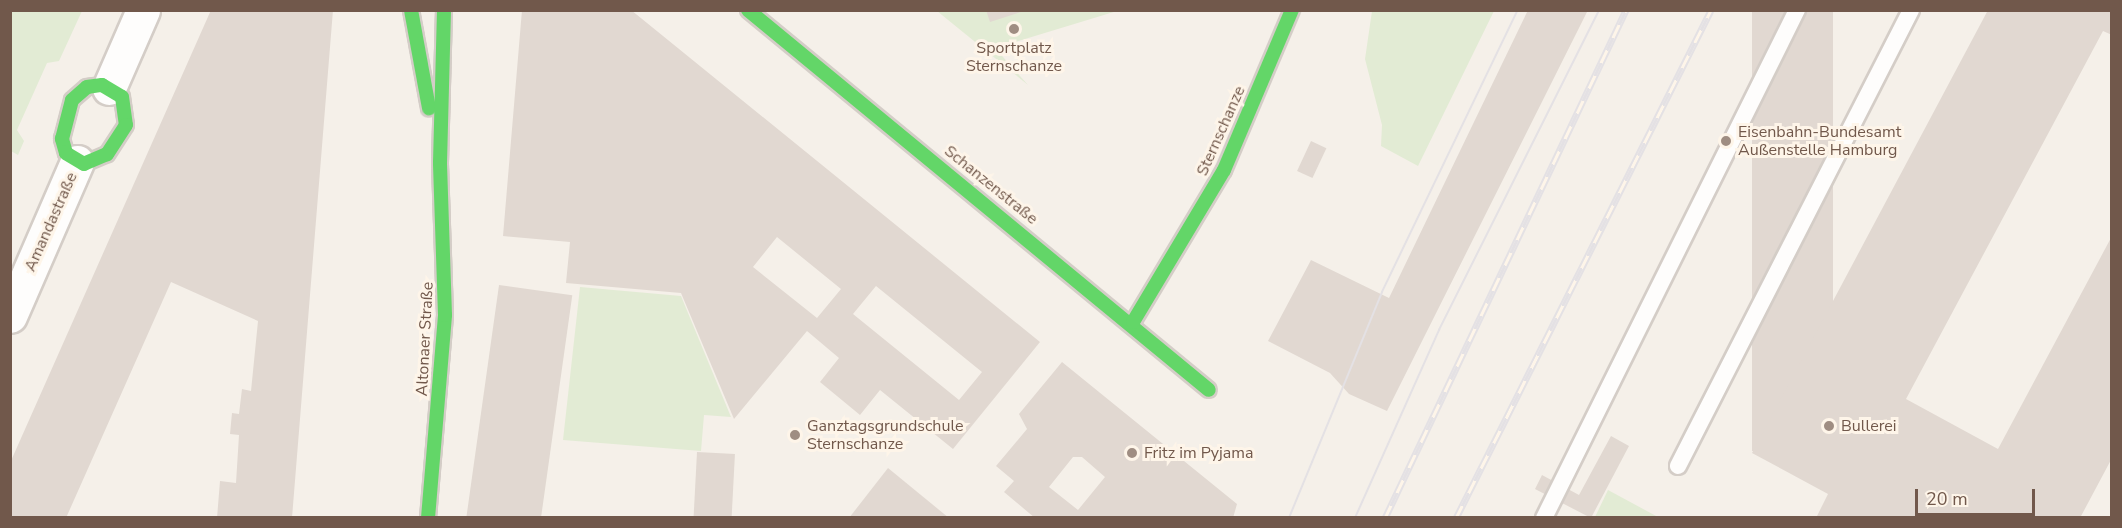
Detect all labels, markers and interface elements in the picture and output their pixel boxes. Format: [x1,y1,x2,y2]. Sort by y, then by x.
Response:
marker: Sportplatz Sternschanze [1007,22,1021,36]
place label: Sportplatz Sternschanze [966,38,1062,76]
street label: Sternschanze [1193,83,1249,179]
place label: Eisenbahn-Bundesamt Außenstelle Hamburg [1738,122,1901,160]
marker: Eisenbahn-Bundesamt Außenstelle Hamburg [1719,134,1733,148]
street label: Schanzenstraße [940,142,1042,228]
street label: Amandastraße [21,169,81,275]
street label: Altonaer Straße [412,281,438,397]
place label: Ganztagsgrundschule Sternschanze [807,416,964,454]
place label: Bullerei [1841,416,1897,436]
marker: Bullerei [1822,419,1836,433]
marker: Ganztagsgrundschule Sternschanze [788,428,802,442]
place label: Fritz im Pyjama [1144,443,1253,463]
marker: Fritz im Pyjama [1125,446,1139,460]
scale bar [1918,477,2038,515]
text: 20 m [1926,487,1968,511]

